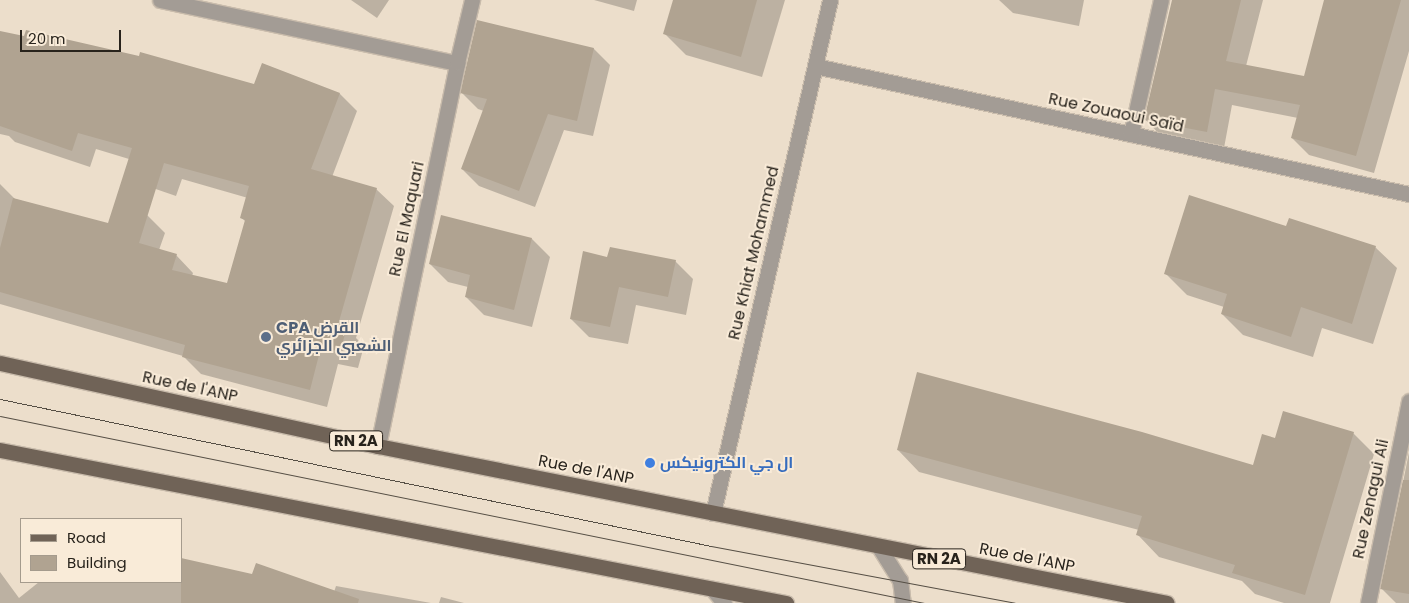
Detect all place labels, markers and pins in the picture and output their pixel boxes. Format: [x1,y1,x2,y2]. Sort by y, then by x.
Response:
place label: CPA القرض الشعبي الجزائري [276,318,392,356]
marker: CPA القرض الشعبي الجزائري [260,331,272,343]
place label: ال جي الكترونيكس [660,453,793,473]
marker: ال جي الكترونيكس [644,457,656,469]

